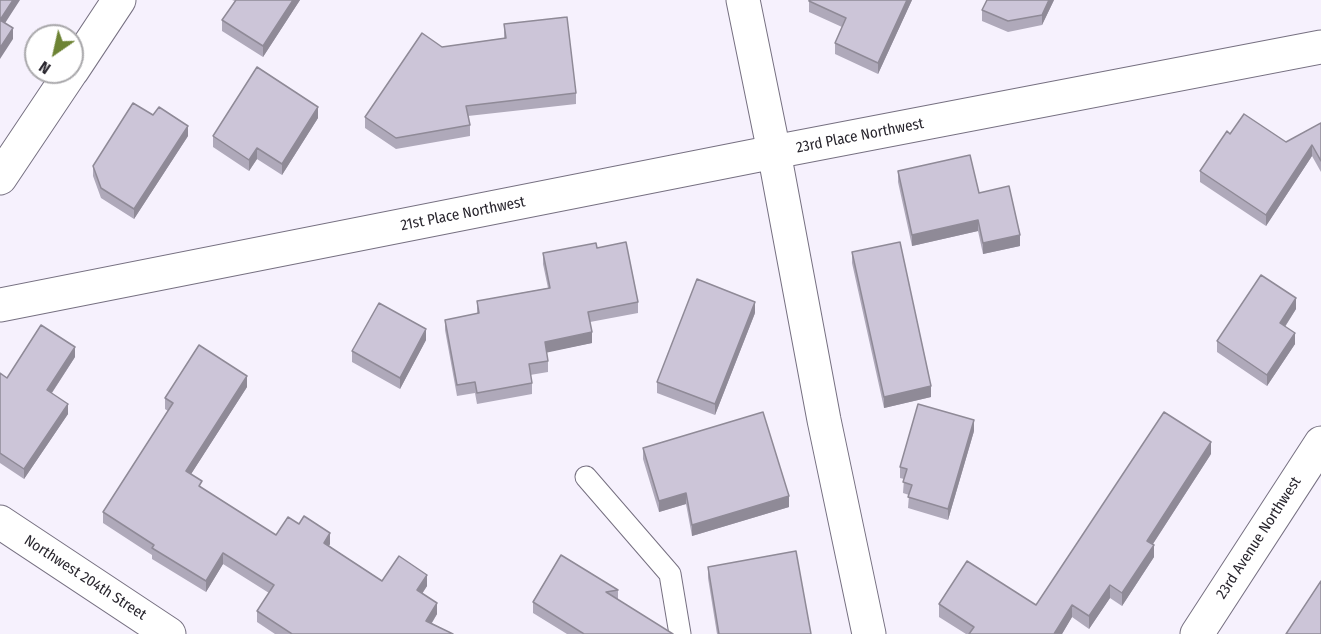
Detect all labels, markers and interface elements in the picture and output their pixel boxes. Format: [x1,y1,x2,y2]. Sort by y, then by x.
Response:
north arrow [24,24,84,84]
text: N [35,57,54,78]
street label: 23rd Place Northwest [795,115,925,157]
street label: 21st Place Northwest [399,193,527,235]
street label: 23rd Avenue Northwest [1213,474,1305,602]
street label: Northwest 204th Street [21,532,149,624]

